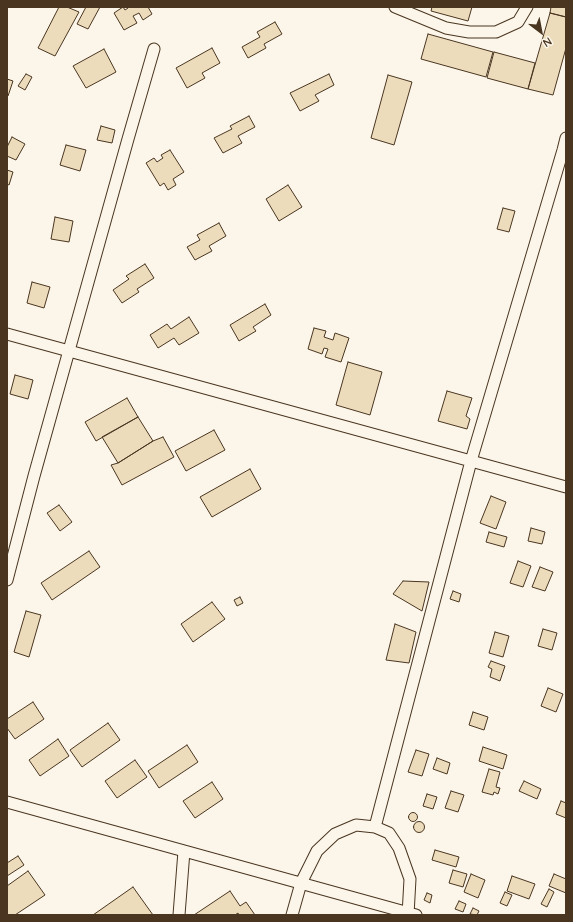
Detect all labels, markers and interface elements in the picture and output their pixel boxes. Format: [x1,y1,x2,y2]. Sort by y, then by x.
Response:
north arrow [521,12,561,52]
text: N [540,34,555,50]

